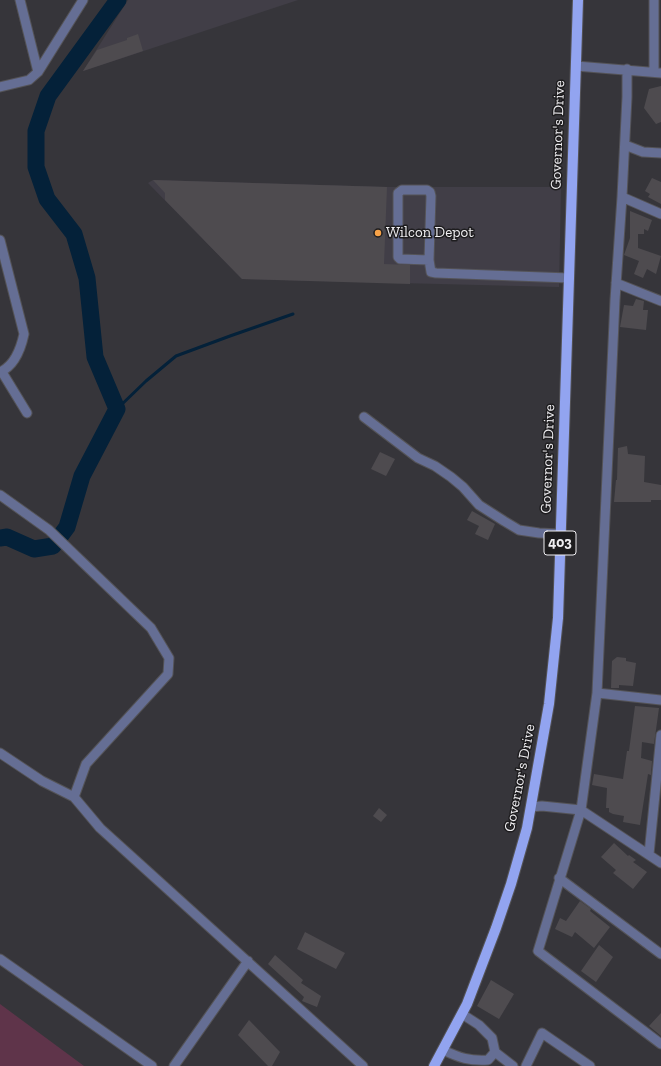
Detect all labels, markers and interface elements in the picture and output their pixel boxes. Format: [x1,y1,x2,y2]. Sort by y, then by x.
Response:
street label: Governor's Drive [547,80,569,190]
place label: Wilcon Depot [386,224,474,242]
marker: Wilcon Depot [373,228,383,238]
street label: Governor's Drive [537,404,559,514]
road number: 403 [544,531,576,555]
street label: Governor's Drive [501,723,539,833]

